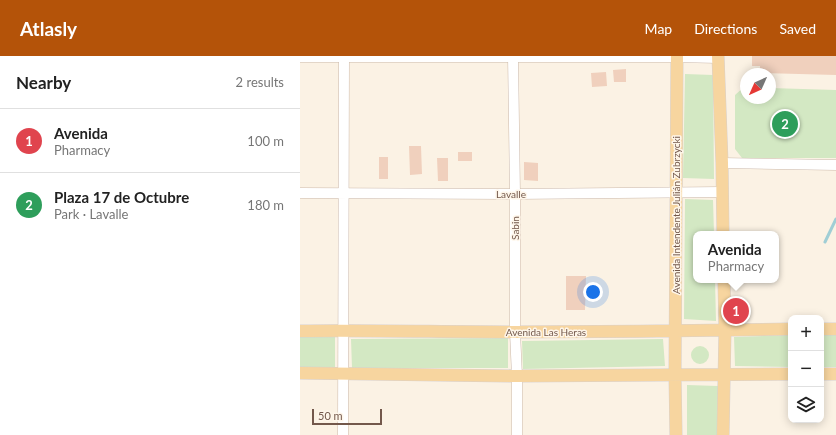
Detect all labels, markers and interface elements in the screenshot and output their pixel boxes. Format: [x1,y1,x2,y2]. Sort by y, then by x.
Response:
text: Atlasly [20,17,77,40]
text: Map [645,20,672,37]
text: Directions [694,20,757,37]
text: Saved [779,20,816,37]
north arrow [740,68,776,104]
text: Nearby [16,72,71,93]
text: 2 results [236,74,284,90]
pin: 2 [772,109,798,139]
text: Avenida [54,124,108,142]
text: 1 [25,133,33,149]
text: 100 m [247,133,284,149]
street label: Avenida Intendente Julián Zubrzycki [670,136,682,294]
text: Pharmacy [54,142,110,158]
text: Plaza 17 de Octubre [54,188,189,206]
street label: Lavalle [496,188,526,200]
text: 2 [25,197,33,213]
text: 180 m [247,197,284,213]
text: Park · Lavalle [54,206,128,222]
street label: Sabin [509,216,521,240]
popup [693,231,779,283]
text: Avenida [708,240,762,258]
text: Pharmacy [708,258,764,274]
your location [583,282,603,302]
pin: 1 [723,296,749,326]
map controls [788,315,824,423]
button: + [788,315,824,351]
street label: Avenida Las Heras [506,326,586,338]
button: − [788,351,824,387]
button: layers [788,387,824,423]
scale bar [312,407,382,426]
text: 50 m [318,409,343,422]

